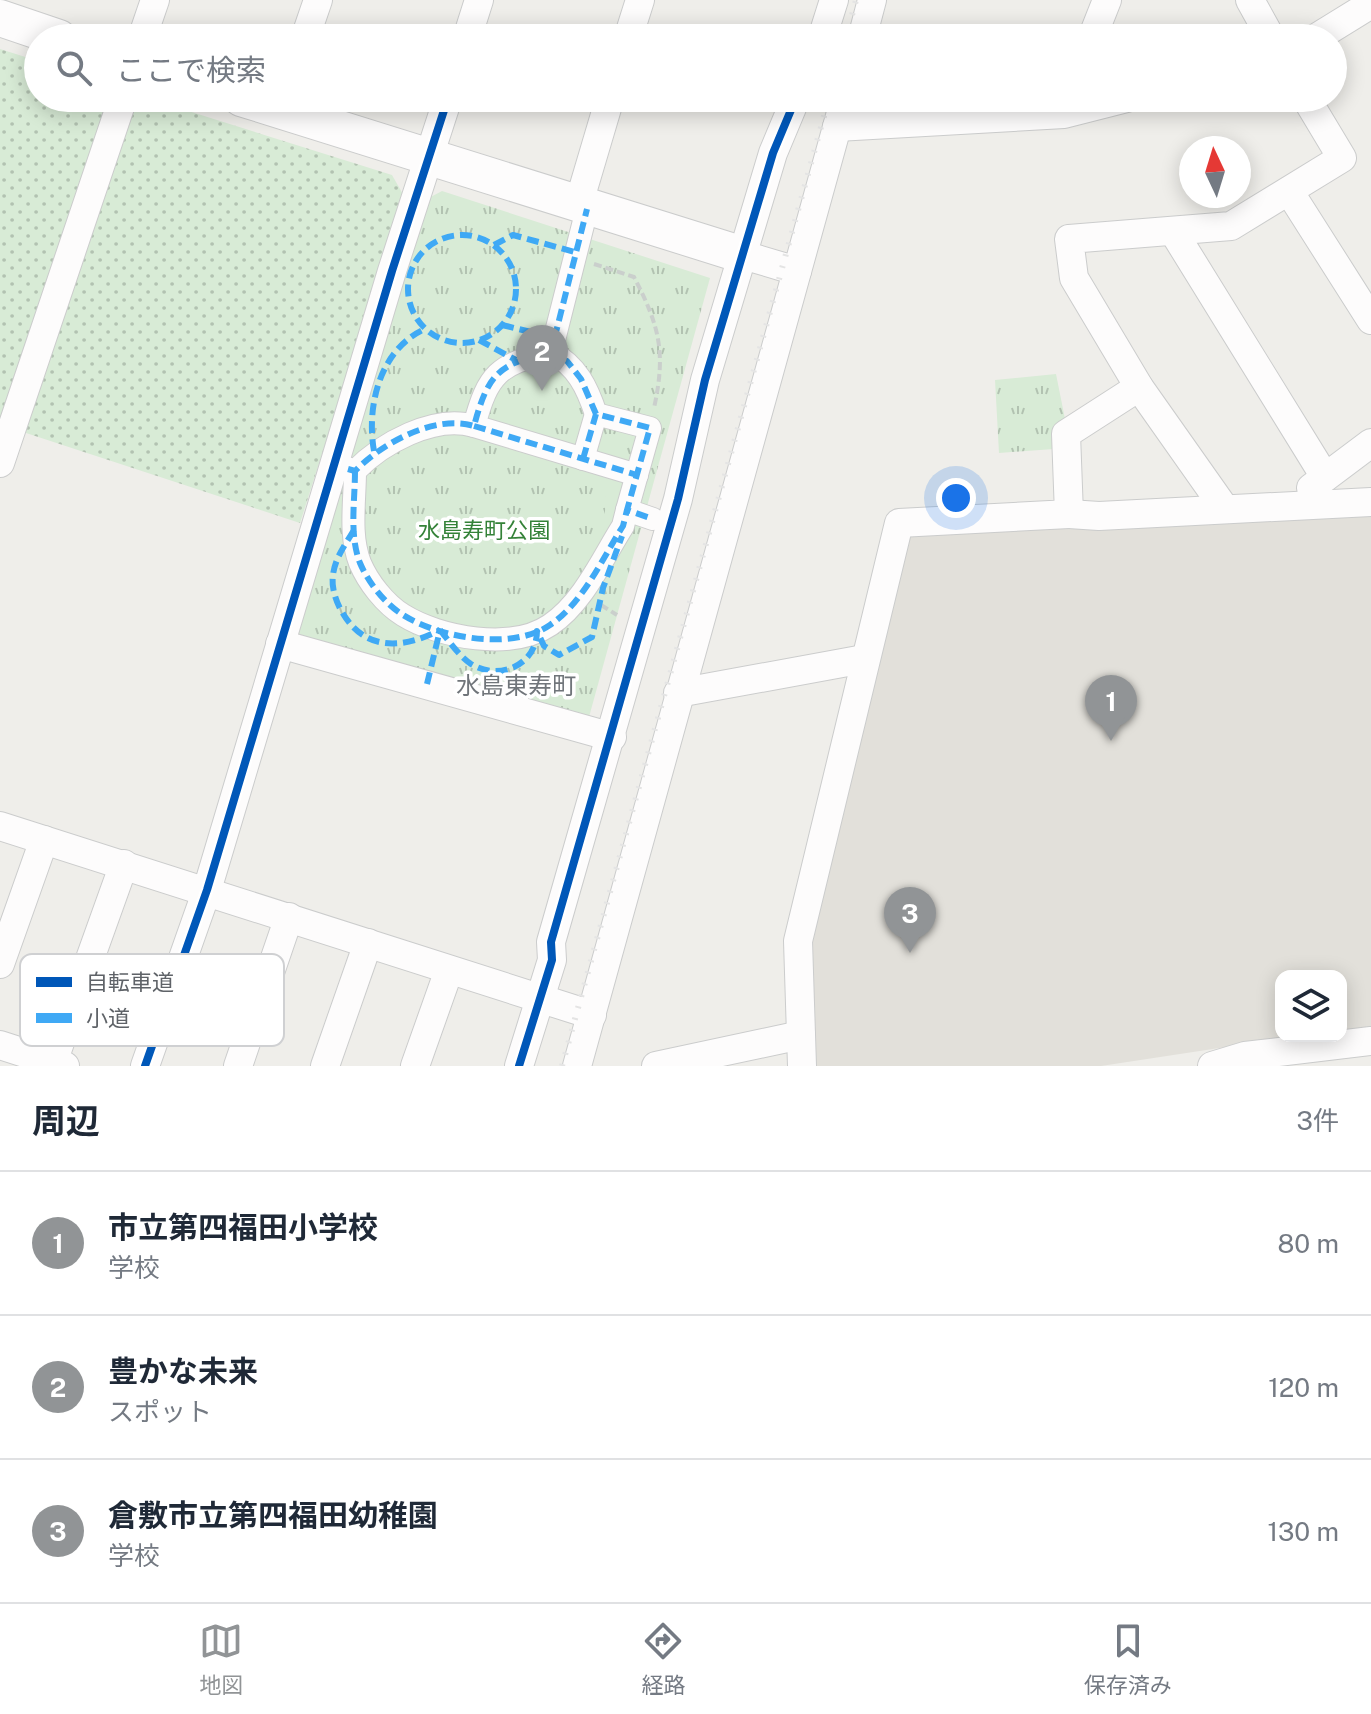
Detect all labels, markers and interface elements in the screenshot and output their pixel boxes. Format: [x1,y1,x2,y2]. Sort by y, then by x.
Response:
search box [24,24,1347,112]
icon: search [52,46,96,90]
text: ここで検索 [116,52,266,88]
north arrow [1179,136,1251,208]
pin: 2 [516,325,568,391]
your location [936,478,976,518]
park label: 水島寿町公園 [418,517,550,543]
district label: 水島東寿町 [456,671,576,699]
pin: 1 [1085,675,1137,741]
pin: 3 [884,887,936,953]
legend [20,954,284,1046]
text: 自転車道 [86,969,174,995]
map controls [1275,970,1347,1042]
button: layers [1275,970,1347,1042]
text: 小道 [86,1005,130,1031]
text: 周辺 [32,1101,100,1141]
text: 3件 [1297,1105,1339,1136]
text: 市立第四福田小学校 [108,1209,378,1245]
text: 1 [52,1228,64,1259]
text: 80 m [1278,1228,1339,1259]
text: 学校 [108,1252,160,1283]
text: 豊かな未来 [108,1353,258,1389]
text: 2 [50,1372,66,1403]
text: 120 m [1268,1372,1339,1403]
text: スポット [108,1396,212,1427]
text: 倉敷市立第四福田幼稚園 [108,1497,438,1533]
text: 3 [49,1516,67,1547]
text: 130 m [1267,1516,1339,1547]
text: 学校 [108,1540,160,1571]
tab: 地図 [199,1619,243,1699]
tab: 経路 [641,1619,686,1699]
tab: 保存済み [1084,1619,1172,1699]

